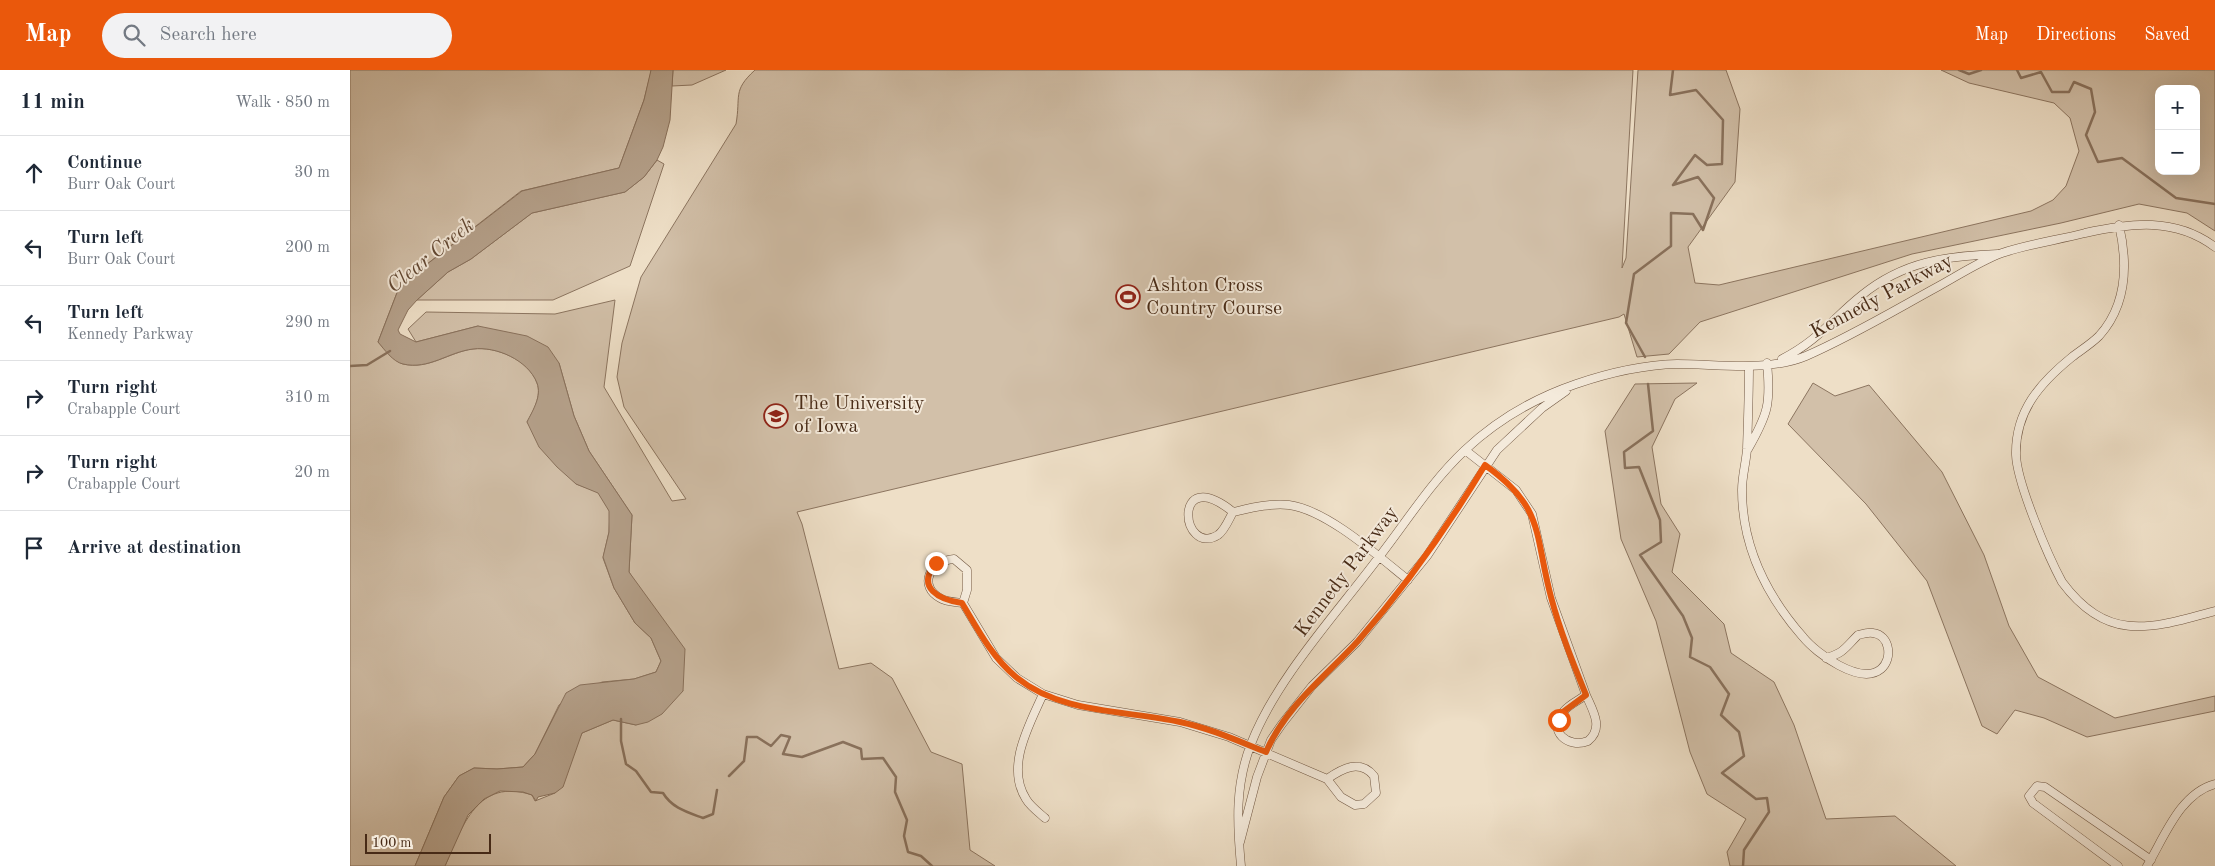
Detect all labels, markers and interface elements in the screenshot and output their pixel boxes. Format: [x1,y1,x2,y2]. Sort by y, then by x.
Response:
search box [102,13,452,58]
icon: search [120,21,148,49]
text: Map [25,23,72,47]
text: Search here [160,26,257,45]
text: Map [1975,26,2008,44]
text: Directions [2036,26,2116,44]
text: Saved [2144,26,2190,44]
map controls [2155,85,2200,175]
button: + [2155,85,2200,130]
text: 11 min [20,92,85,113]
text: Walk · 850 m [235,95,330,111]
button: − [2155,130,2200,175]
text: Continue [67,154,142,173]
icon: ahead [20,159,48,187]
text: 30 m [294,165,330,181]
text: Burr Oak Court [67,177,175,193]
water label: Clear Creek [383,215,479,297]
text: Turn left [67,229,144,248]
icon: left [20,234,48,262]
text: 200 m [285,240,330,256]
street label: Kennedy Parkway [1808,251,1957,343]
text: Burr Oak Court [67,252,175,268]
place label: Ashton Cross Country Course [1146,276,1282,319]
sports icon: Ashton Cross Country Course [1115,284,1141,310]
text: Turn left [67,304,144,323]
icon: left [20,309,48,337]
text: 290 m [285,315,330,331]
text: Kennedy Parkway [67,327,193,343]
text: Turn right [67,379,157,398]
icon: right [20,384,48,412]
text: 310 m [285,390,330,406]
place label: The University of Iowa [794,394,925,437]
text: Crabapple Court [67,402,180,418]
school or university icon: The University of Iowa [763,403,789,429]
text: Turn right [67,454,157,473]
icon: right [20,459,48,487]
text: 20 m [294,465,330,481]
text: Crabapple Court [67,477,180,493]
street label: Kennedy Parkway [1291,503,1403,641]
icon: arrive [20,534,48,562]
text: Arrive at destination [67,539,241,558]
route end [925,552,948,575]
route start [1548,709,1571,732]
scale bar [365,831,491,854]
text: 100 m [372,836,411,850]

